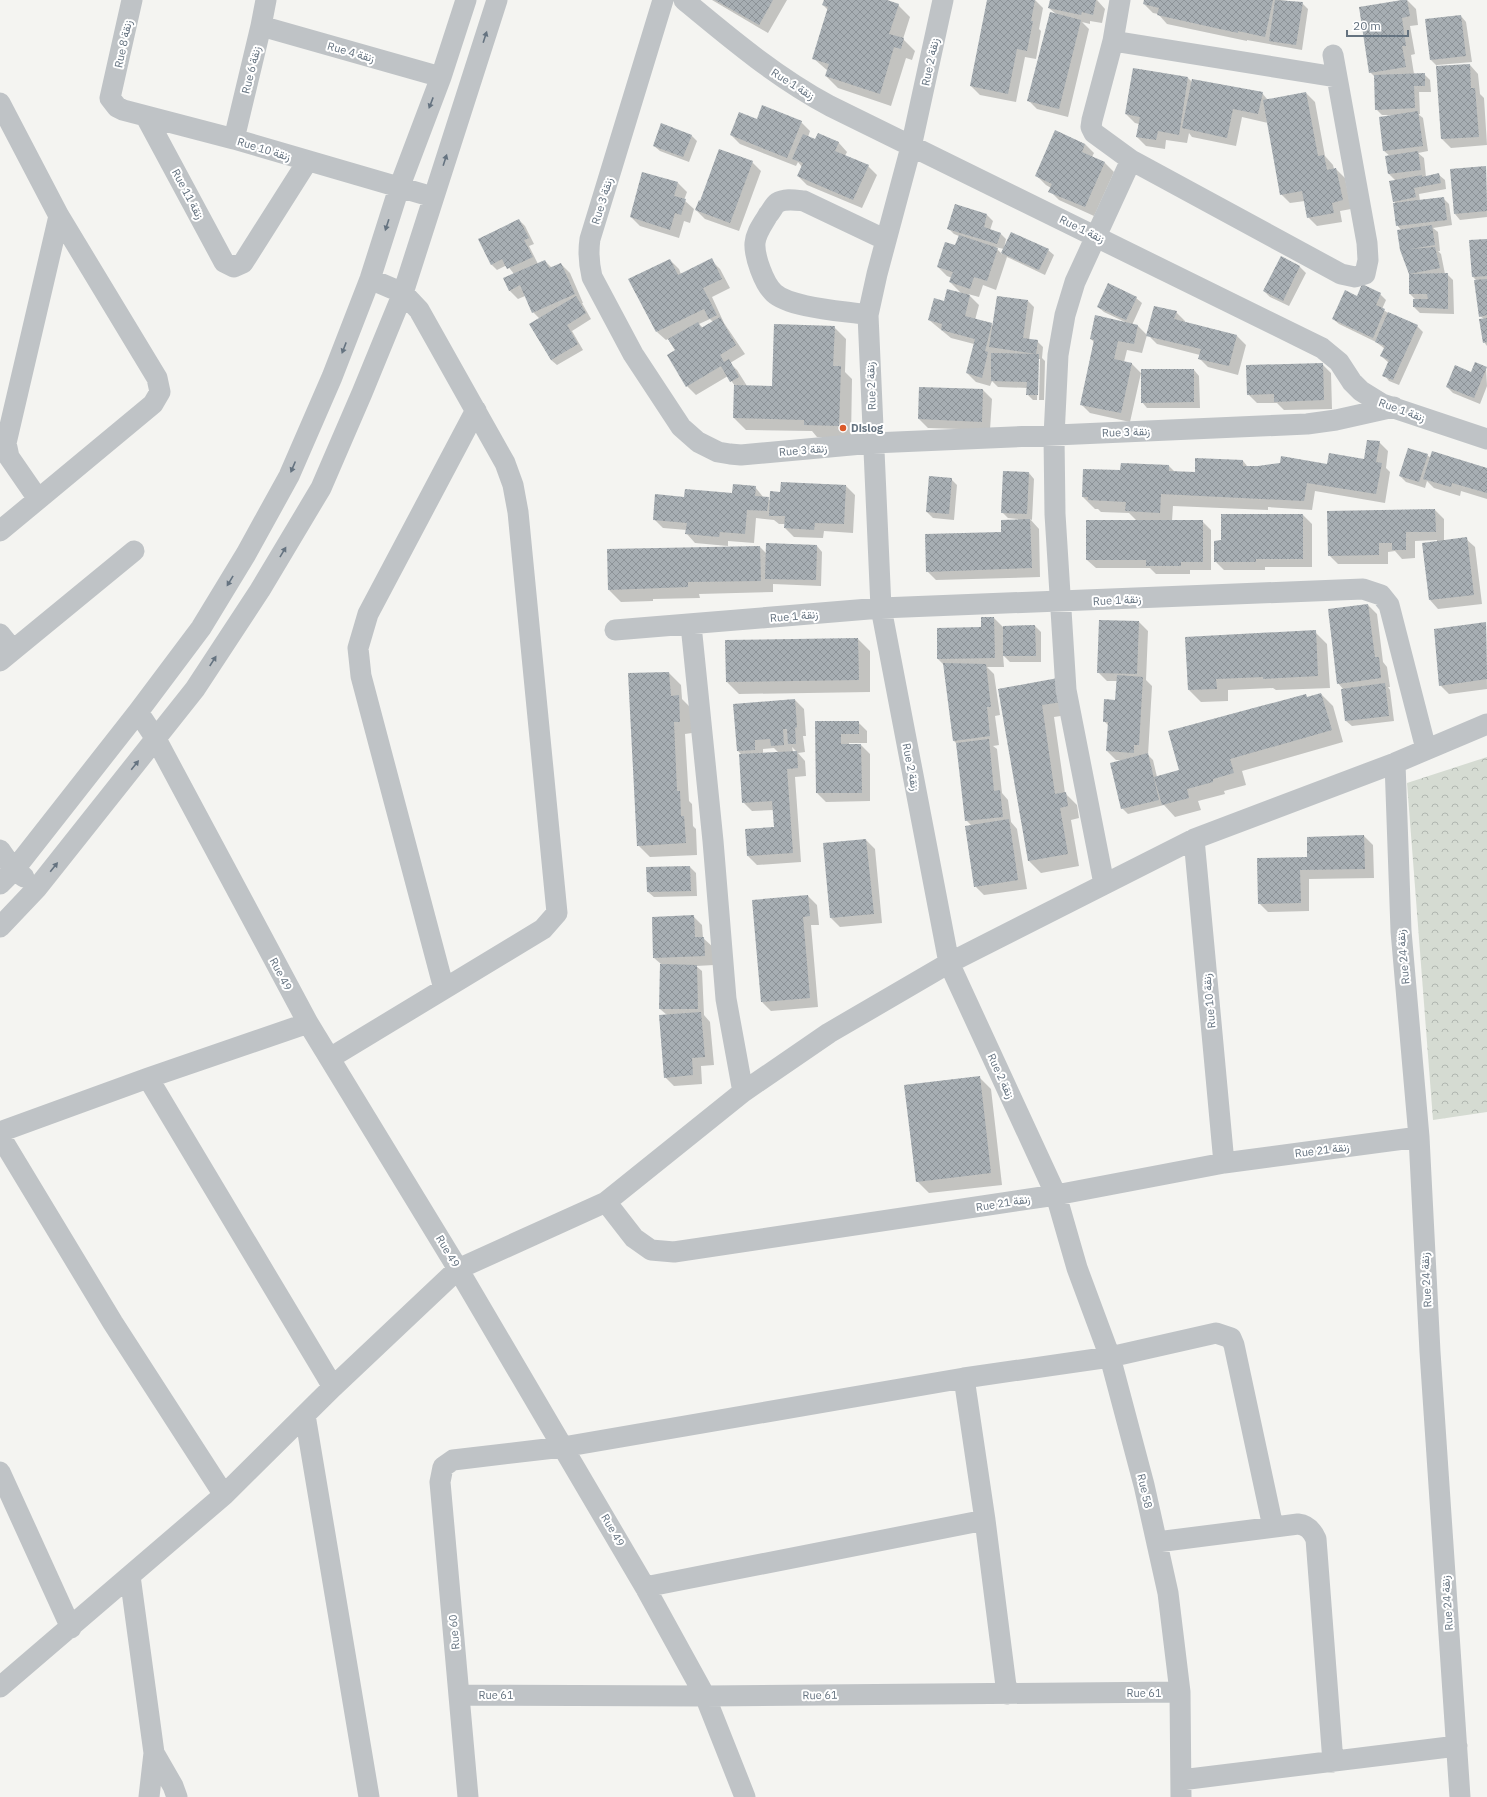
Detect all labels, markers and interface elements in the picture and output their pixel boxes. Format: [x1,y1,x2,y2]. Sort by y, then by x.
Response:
scale bar [1347,12,1408,38]
text: 20 m [1353,18,1381,33]
street label: Rue 8 زنقة [111,19,135,69]
one-way arrow [482,30,488,42]
street label: Rue 2 زنقة [918,37,942,87]
street label: Rue 4 زنقة [326,39,376,65]
street label: Rue 6 زنقة [238,45,264,95]
street label: Rue 1 زنقة [769,65,817,103]
one-way arrow [428,98,434,110]
street label: Rue 10 زنقة [236,134,293,164]
one-way arrow [442,154,448,166]
street label: Rue 11 زنقة [169,166,207,222]
street label: Rue 3 زنقة [588,176,616,226]
street label: Rue 1 زنقة [1057,212,1107,246]
one-way arrow [384,220,390,232]
one-way arrow [340,342,346,354]
street label: Rue 2 زنقة [863,361,879,410]
street label: Rue 1 زنقة [1377,395,1427,425]
place label: Dislog [851,421,884,435]
marker: Dislog [838,423,848,433]
street label: Rue 3 زنقة [1102,424,1151,440]
street label: Rue 3 زنقة [778,441,828,459]
one-way arrow [290,462,296,473]
one-way arrow [279,546,286,558]
one-way arrow [226,576,234,586]
street label: Rue 1 زنقة [1092,592,1142,608]
street label: Rue 1 زنقة [769,607,819,625]
one-way arrow [209,656,217,666]
street label: Rue 2 زنقة [900,742,923,792]
one-way arrow [131,760,140,771]
one-way arrow [49,861,58,872]
street label: Rue 24 زنقة [1394,929,1412,985]
street label: Rue 49 [267,955,295,993]
street label: Rue 10 زنقة [1200,973,1218,1029]
street label: Rue 2 زنقة [984,1051,1018,1101]
street label: Rue 21 زنقة [1294,1140,1350,1160]
street label: Rue 21 زنقة [975,1192,1032,1214]
street label: Rue 49 [433,1232,463,1270]
street label: Rue 24 زنقة [1418,1252,1434,1308]
street label: Rue 58 [1134,1472,1156,1510]
street label: Rue 49 [598,1511,628,1549]
street label: Rue 24 زنقة [1438,1575,1456,1631]
street label: Rue 60 [445,1614,463,1650]
street label: Rue 61 [1126,1686,1162,1700]
street label: Rue 61 [478,1688,514,1702]
street label: Rue 61 [802,1688,838,1702]

